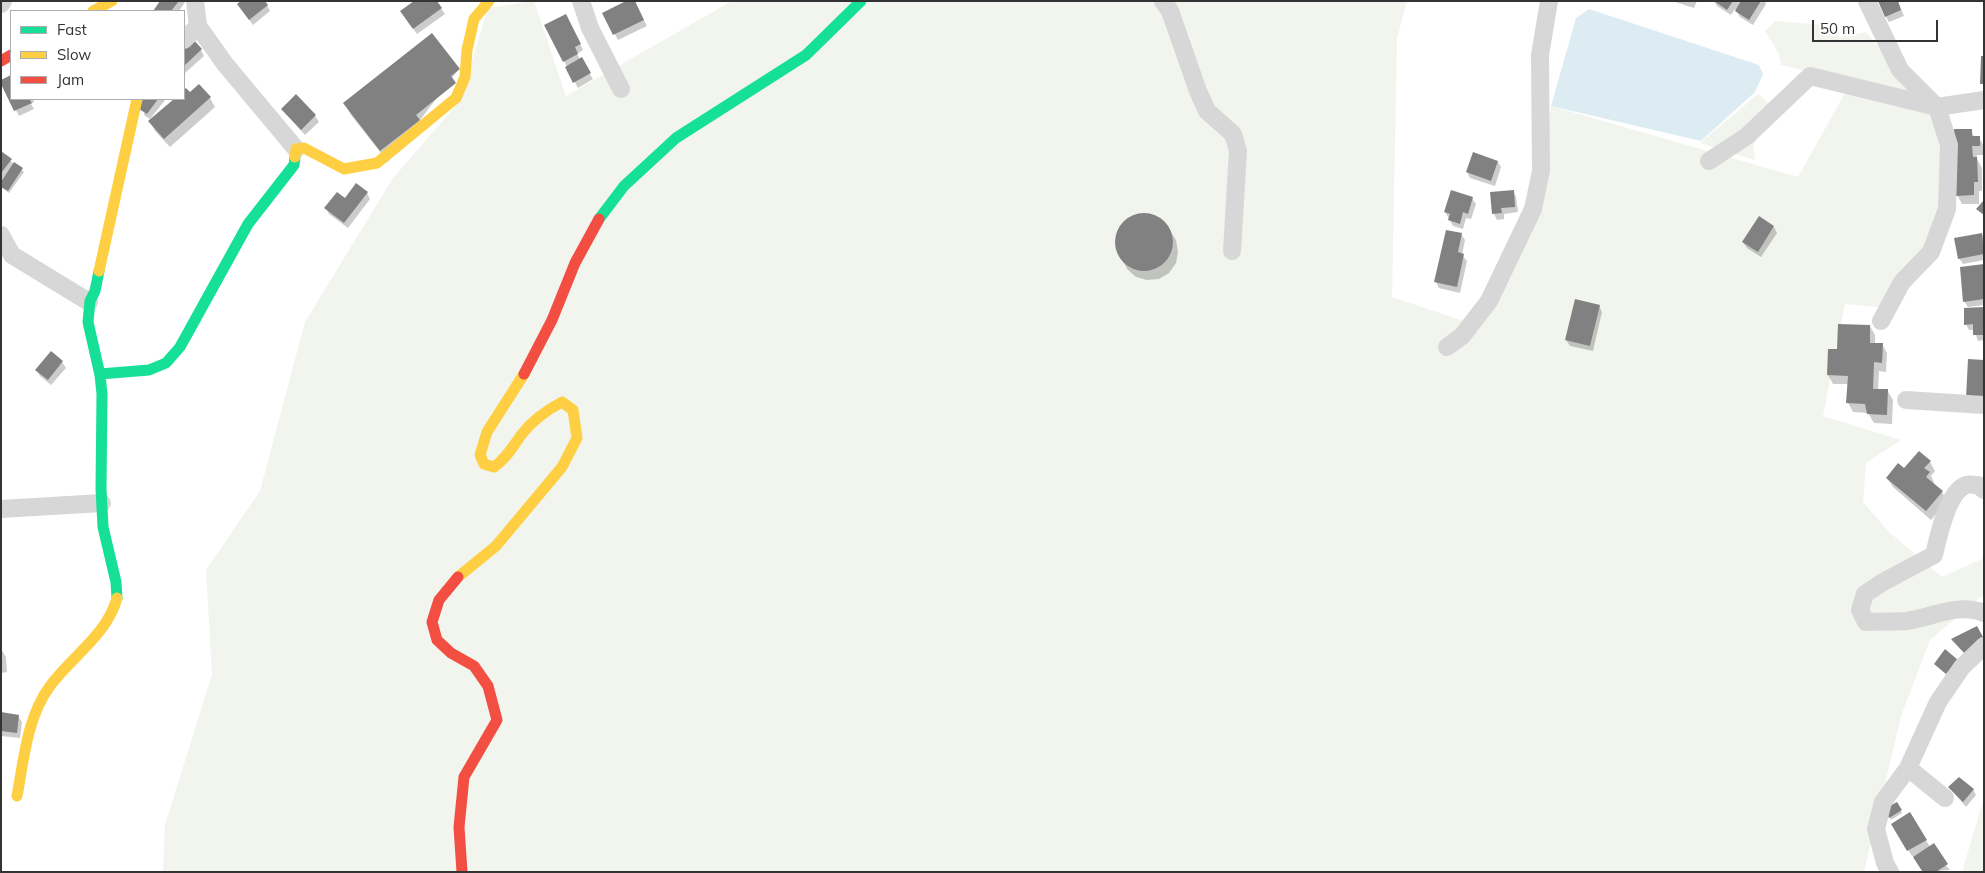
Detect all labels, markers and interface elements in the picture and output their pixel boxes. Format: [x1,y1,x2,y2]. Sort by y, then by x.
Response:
legend [10,10,185,100]
scale bar [1815,10,1941,42]
text: 50 m [1820,19,1855,38]
text: Fast [57,20,87,39]
text: Slow [57,45,91,64]
text: Jam [57,70,84,89]

